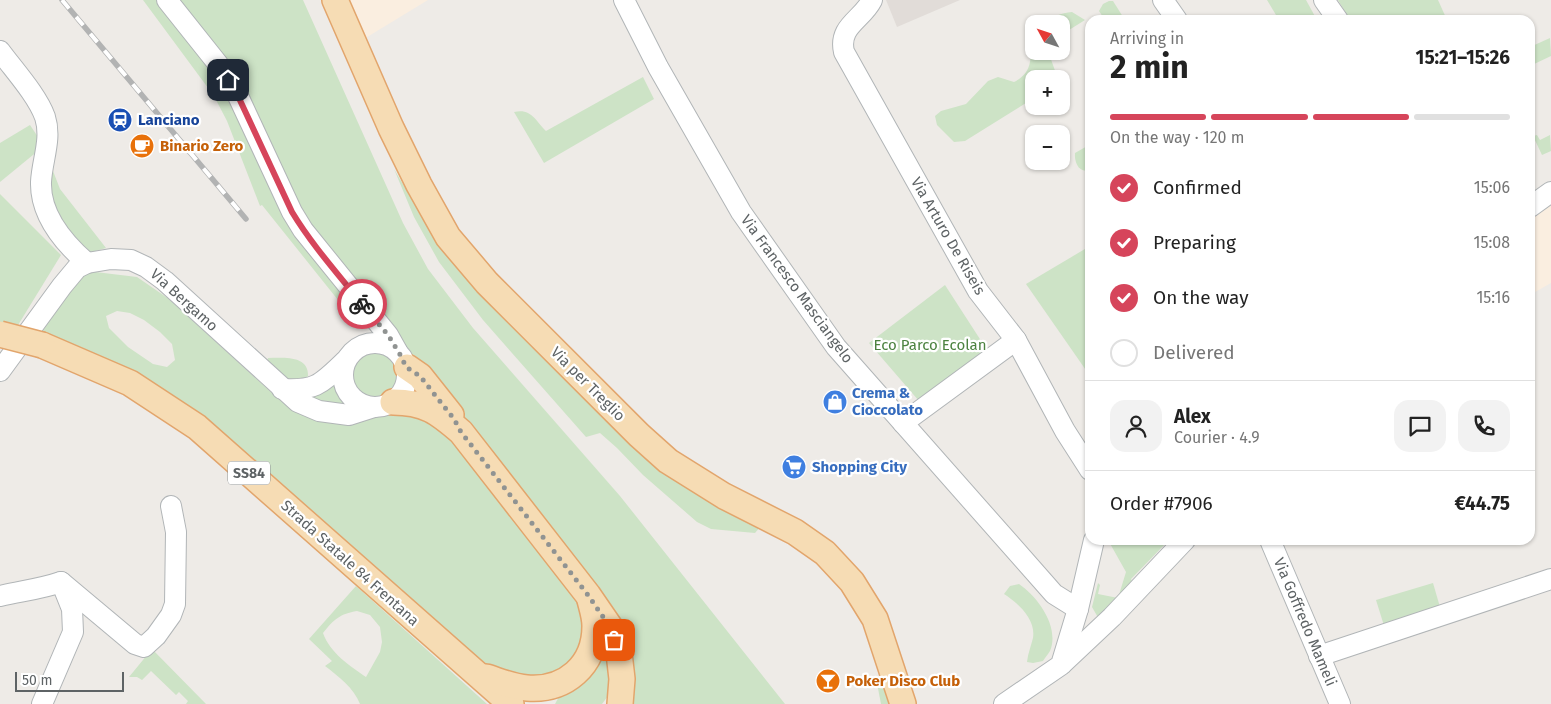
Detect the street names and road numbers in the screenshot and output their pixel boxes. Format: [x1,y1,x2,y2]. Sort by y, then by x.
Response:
street label: Via Arturo De Riseis [907,174,989,298]
street label: Via Francesco Masciangelo [737,211,857,367]
street label: Via Bergamo [146,265,222,335]
street label: Via per Treglio [547,343,629,425]
road number: SS84 [228,462,270,484]
street label: Strada Statale 84 Frentana [277,496,423,630]
street label: Via Goffredo Mameli [1270,555,1340,689]

